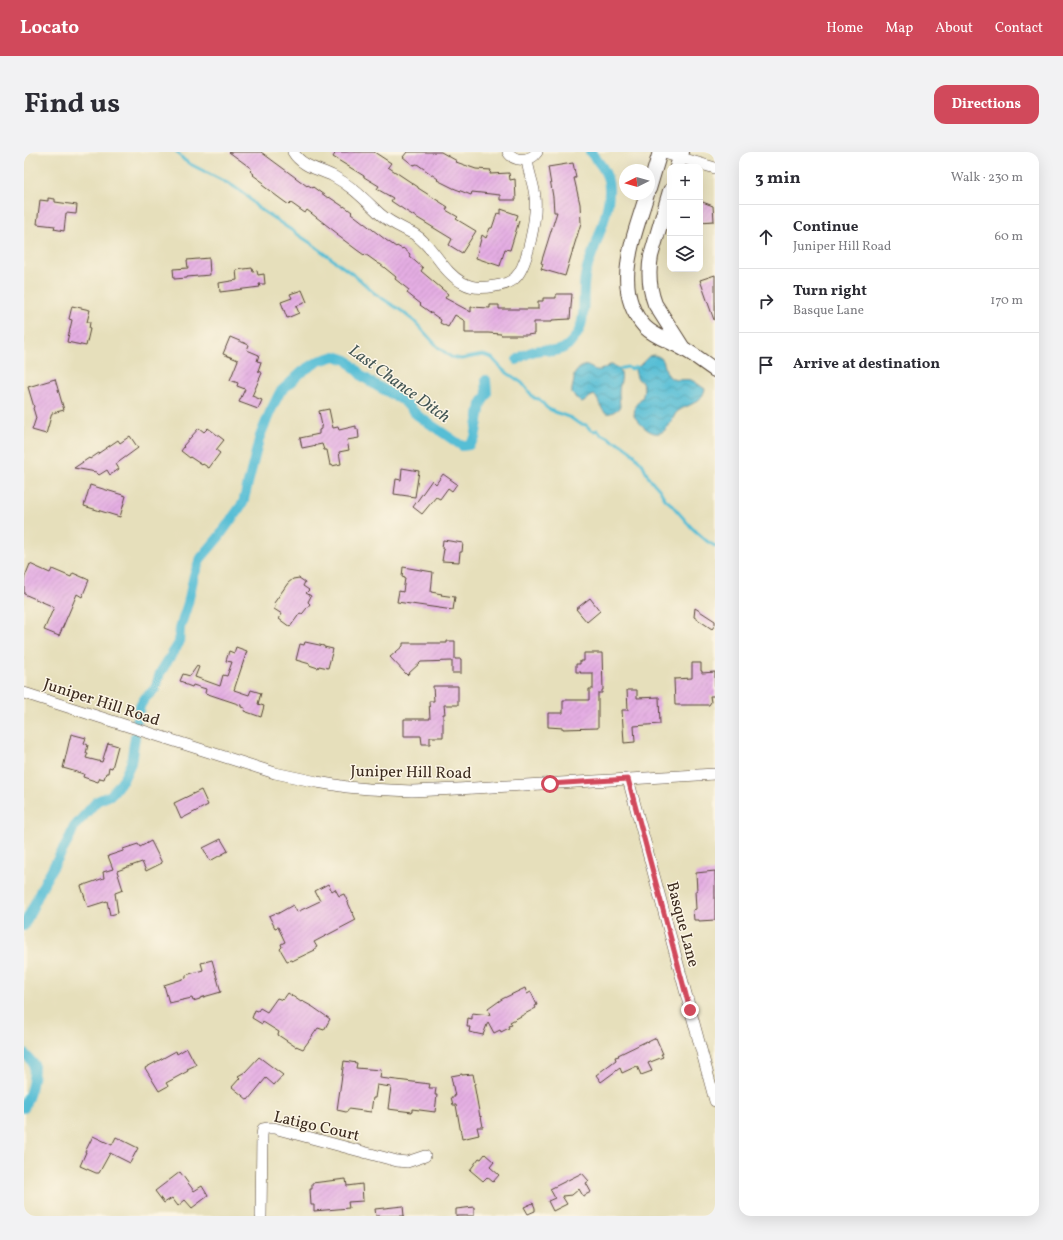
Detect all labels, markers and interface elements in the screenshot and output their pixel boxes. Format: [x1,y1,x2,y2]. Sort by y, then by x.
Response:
text: Locato [20,15,79,41]
text: Home [826,19,863,38]
text: Map [885,19,913,38]
text: About [935,19,973,38]
text: Contact [995,19,1043,38]
text: Find us [24,85,120,124]
button: Directions [934,85,1039,124]
north arrow [619,164,655,200]
map controls [667,164,703,272]
button: + [667,164,703,200]
text: 3 min [755,167,801,190]
text: Walk · 230 m [951,169,1023,187]
button: − [667,200,703,236]
text: Continue [793,217,858,238]
icon: ahead [755,226,777,248]
text: 60 m [995,228,1023,246]
button: layers [667,236,703,272]
text: Juniper Hill Road [793,238,891,256]
text: Turn right [793,281,867,302]
icon: right [755,290,777,312]
text: 170 m [990,292,1023,310]
text: Basque Lane [793,302,864,320]
water label: Last Chance Ditch [344,340,455,429]
icon: arrive [755,354,777,376]
text: Arrive at destination [793,354,940,375]
street label: Juniper Hill Road [40,674,162,732]
street label: Juniper Hill Road [350,761,472,785]
route start [541,775,559,793]
street label: Basque Lane [660,879,704,970]
route end [681,1001,699,1019]
street label: Latigo Court [272,1106,362,1148]

